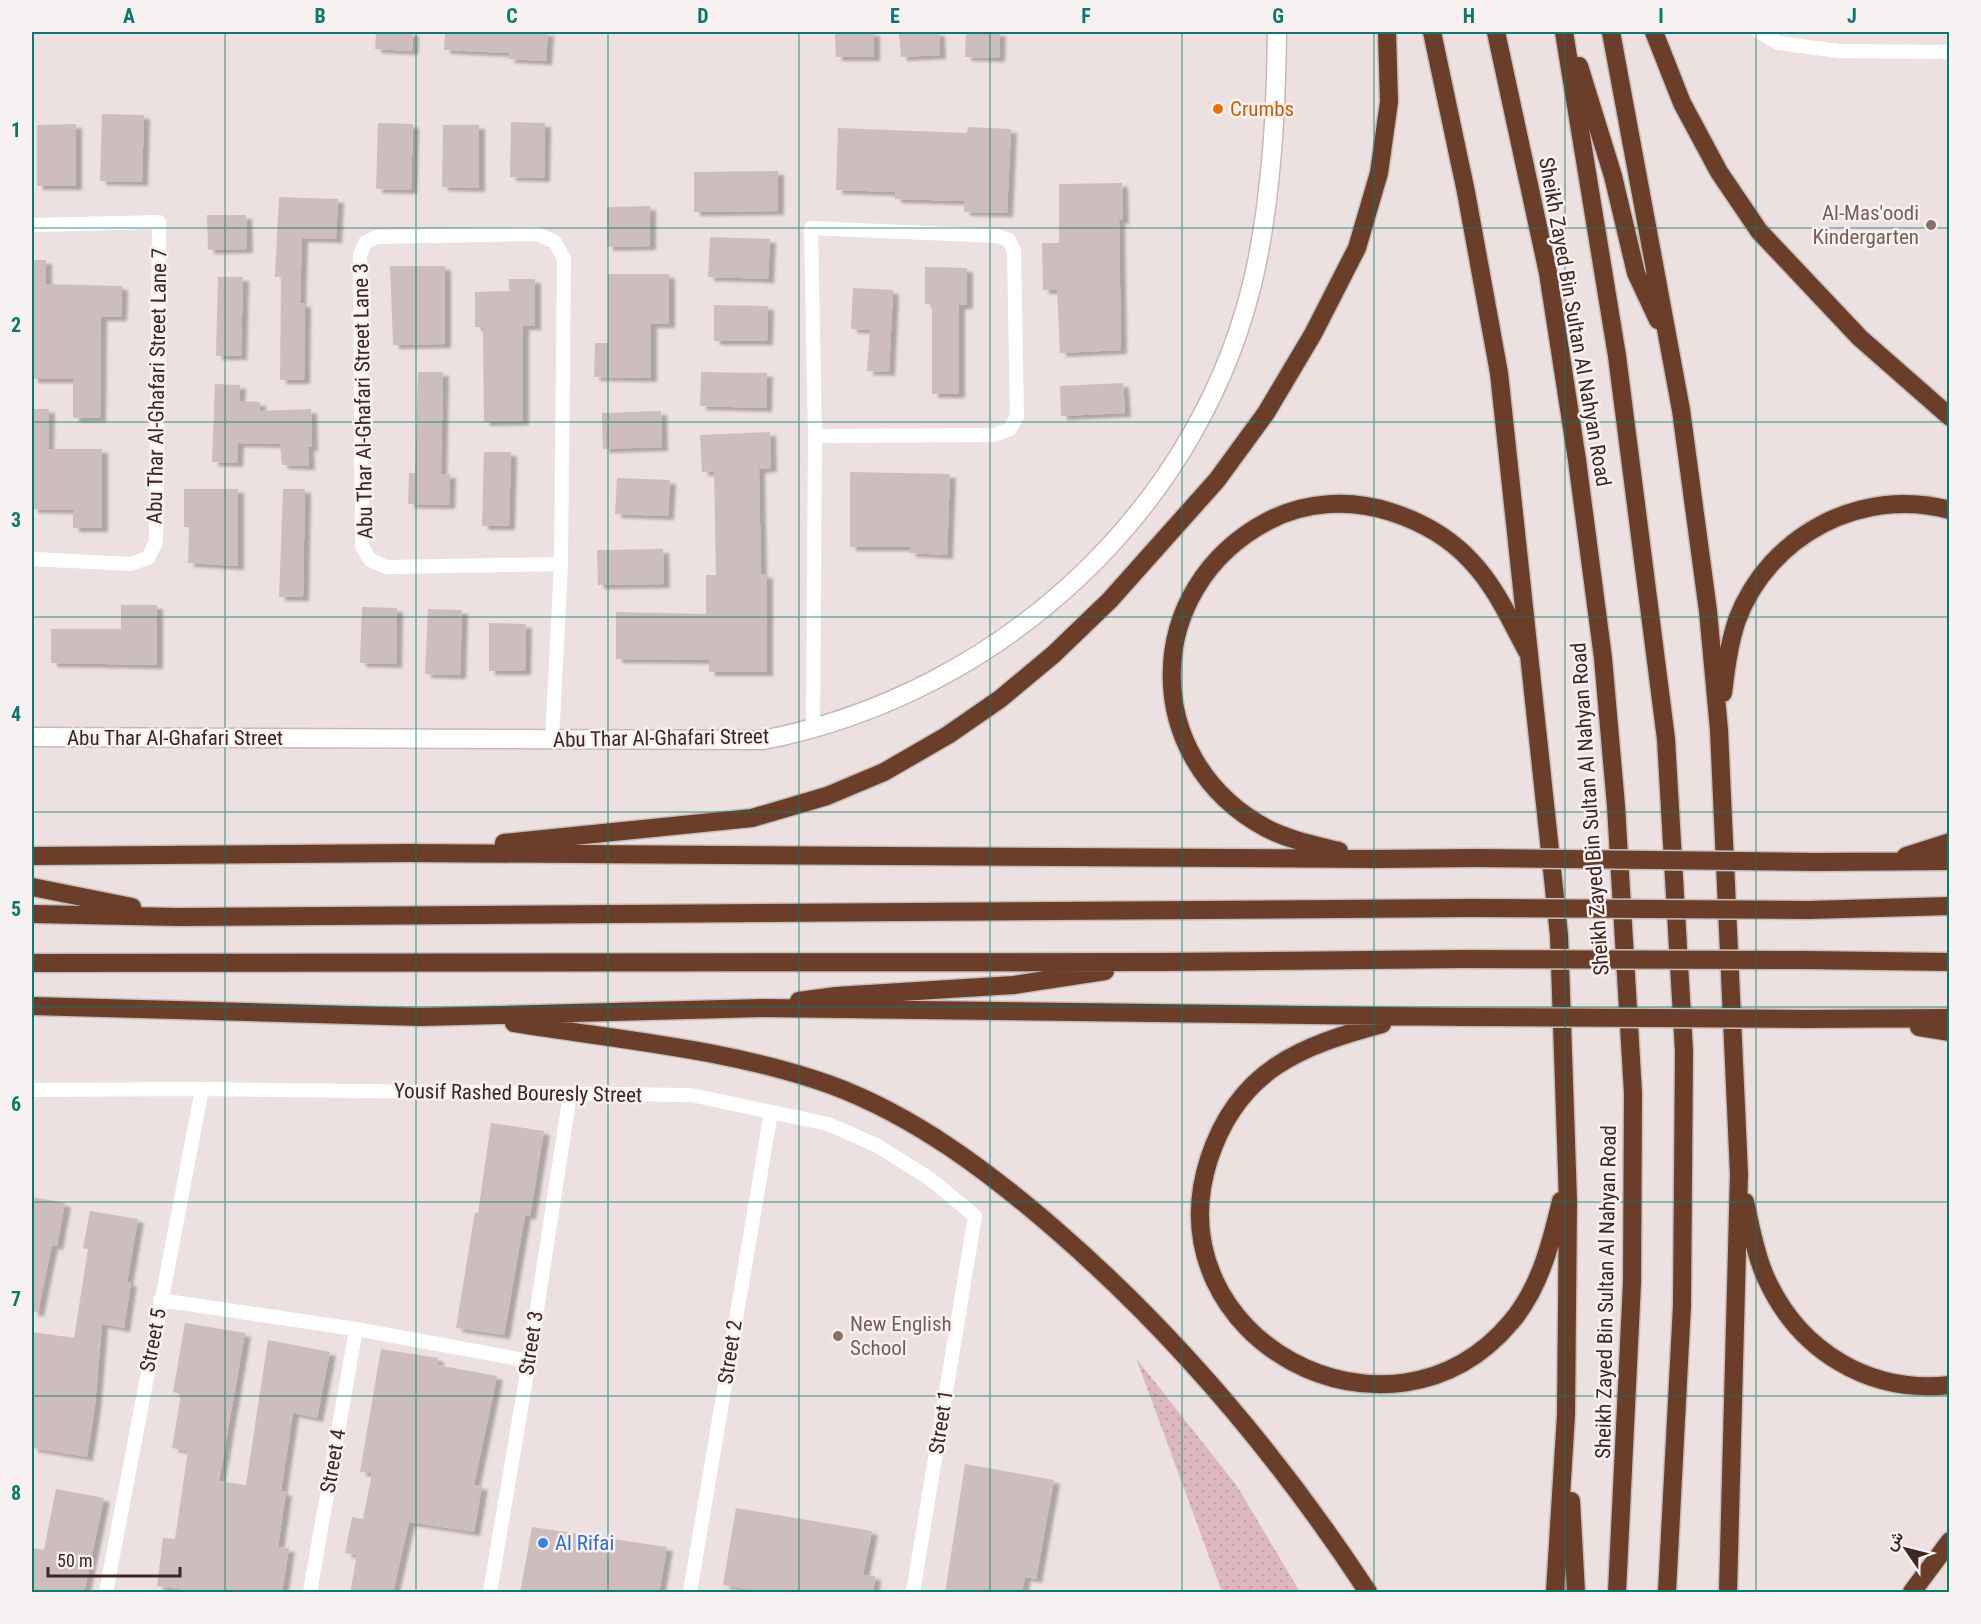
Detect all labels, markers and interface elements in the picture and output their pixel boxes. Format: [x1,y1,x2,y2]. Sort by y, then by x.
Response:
text: A [123,4,135,28]
text: B [314,4,326,28]
text: C [506,4,518,28]
text: D [697,4,709,28]
text: E [890,4,900,28]
text: F [1081,4,1091,28]
text: G [1272,4,1284,28]
text: H [1463,4,1475,28]
text: I [1658,4,1664,28]
text: J [1847,4,1857,28]
place label: Crumbs [1230,97,1294,121]
marker: Crumbs [1211,102,1225,116]
text: 1 [11,118,21,142]
street label: Sheikh Zayed Bin Sultan Al Nahyan Road [1534,156,1616,488]
place label: Al-Mas'oodi Kindergarten [1813,201,1919,249]
marker: Al-Mas'oodi Kindergarten [1924,218,1938,232]
street label: Abu Thar Al-Ghafari Street Lane 7 [143,248,171,524]
street label: Abu Thar Al-Ghafari Street Lane 3 [349,263,377,539]
text: 2 [11,313,21,337]
text: 3 [11,508,21,532]
street label: Sheikh Zayed Bin Sultan Al Nahyan Road [1566,642,1614,976]
text: 4 [11,702,21,726]
street label: Abu Thar Al-Ghafari Street [553,724,769,752]
street label: Abu Thar Al-Ghafari Street [67,726,283,750]
text: 5 [11,897,21,921]
street label: Yousif Rashed Bouresly Street [394,1079,642,1107]
text: 6 [11,1092,21,1116]
street label: Sheikh Zayed Bin Sultan Al Nahyan Road [1591,1125,1621,1459]
text: 7 [11,1287,21,1311]
street label: Street 5 [135,1306,171,1374]
street label: Street 3 [514,1309,548,1377]
place label: New English School [850,1312,952,1360]
street label: Street 2 [713,1318,747,1386]
marker: New English School [831,1329,845,1343]
street label: Street 1 [924,1388,958,1456]
street label: Street 4 [316,1427,350,1495]
text: 8 [11,1481,21,1505]
north arrow [1876,1519,1936,1579]
text: ش [1881,1527,1907,1554]
place label: Al Rifai [555,1531,614,1555]
marker: Al Rifai [536,1536,550,1550]
scale bar [48,1540,180,1578]
text: 50 m [57,1550,92,1571]

